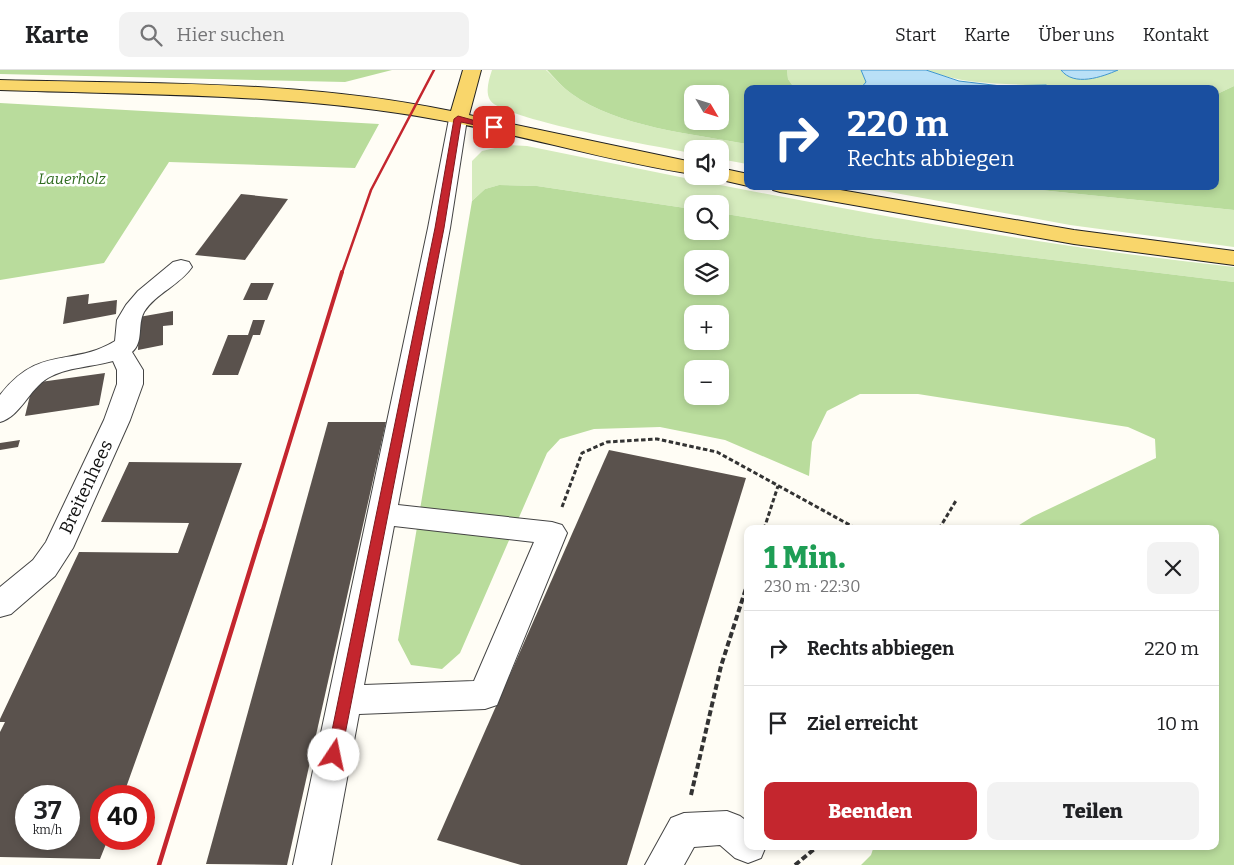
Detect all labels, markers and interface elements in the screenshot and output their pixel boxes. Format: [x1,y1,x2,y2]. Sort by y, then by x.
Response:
search box [119,12,469,57]
text: Karte [25,21,89,49]
icon: search [137,21,165,49]
text: Hier suchen [177,23,284,46]
text: Start [895,24,936,46]
text: Karte [964,24,1010,46]
text: Über uns [1038,24,1115,46]
text: Kontakt [1143,24,1209,46]
north arrow [684,85,729,130]
map controls [684,85,729,405]
text: 220 m [847,103,948,145]
icon: right [764,105,829,170]
pin [473,106,515,148]
icon: arrive [480,113,508,141]
button: sound [684,140,729,185]
text: Rechts abbiegen [847,145,1014,172]
park label: Lauerholz [38,170,106,188]
button: search [684,195,729,240]
button: layers [684,250,729,295]
button: + [684,305,729,350]
button: − [684,360,729,405]
street label: Breitenhees [55,437,117,537]
text: 1 Min. [764,540,845,576]
button: close [1147,542,1199,594]
text: 230 m · 22:30 [764,577,860,596]
icon: right [764,634,792,662]
text: Rechts abbiegen [807,637,954,660]
text: 220 m [1144,637,1199,660]
icon: arrive [764,709,792,737]
text: Ziel erreicht [807,712,918,735]
text: 10 m [1157,712,1199,735]
position arrow [307,728,359,780]
button: Beenden [764,782,977,840]
button: Teilen [987,782,1199,840]
speed limit sign: 40 [90,785,155,850]
text: 37 [34,796,61,826]
text: km/h [33,823,62,837]

